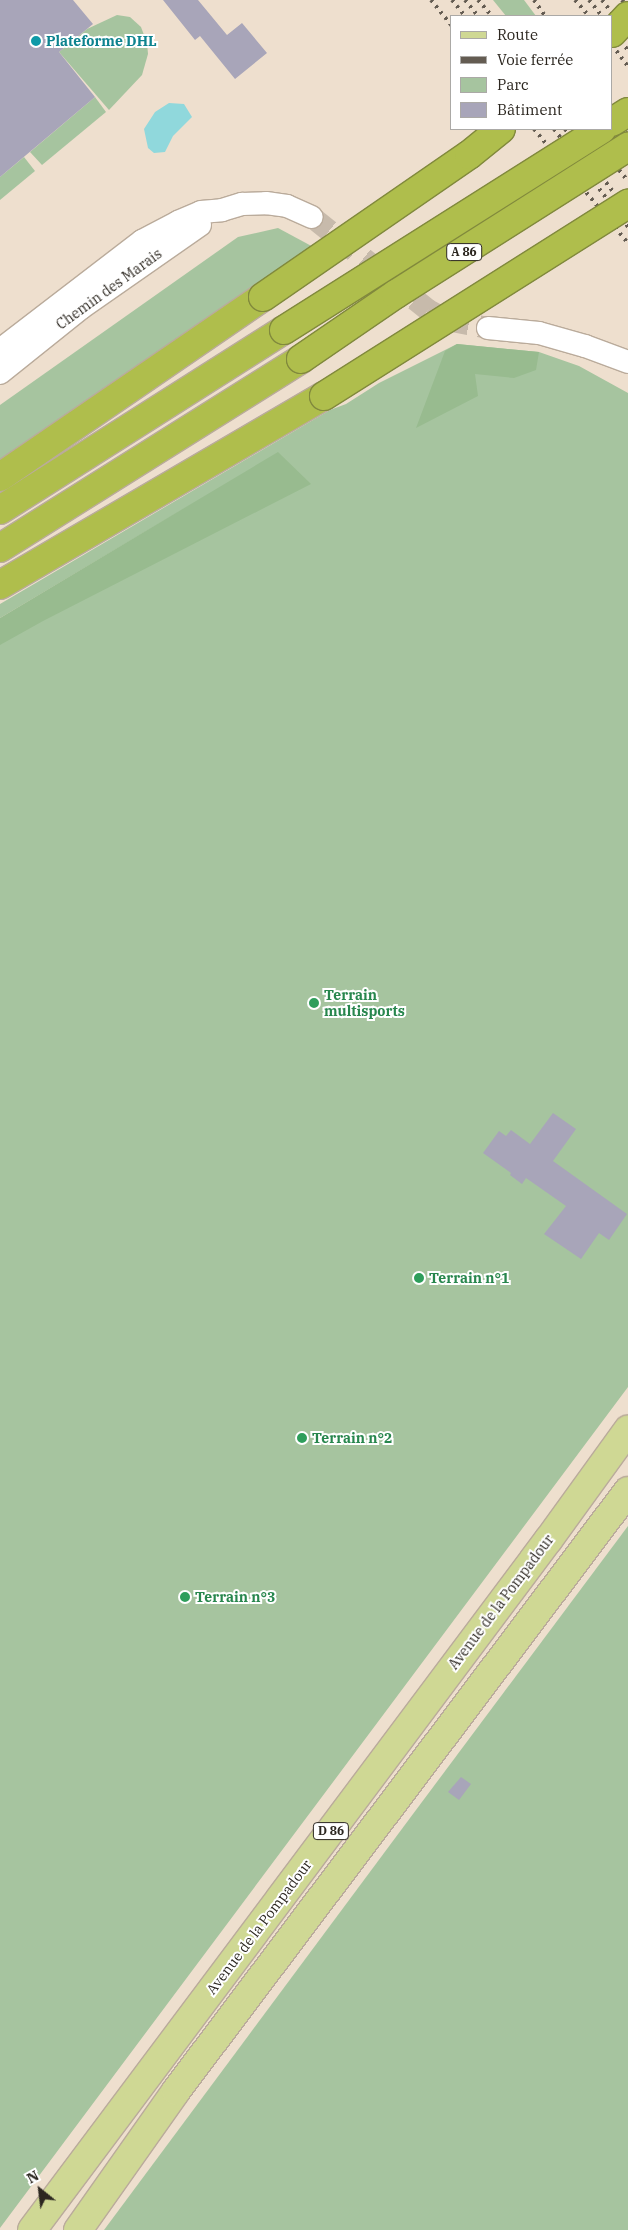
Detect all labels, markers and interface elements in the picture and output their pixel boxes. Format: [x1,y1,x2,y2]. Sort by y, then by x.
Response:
legend [450,15,613,130]
text: Route [497,25,538,44]
place label: Plateforme DHL [46,33,157,49]
marker: Plateforme DHL [30,35,42,47]
text: Voie ferrée [497,50,573,69]
text: Parc [497,75,529,94]
text: Bâtiment [497,100,562,119]
road number: A 86 [445,242,483,262]
street label: Chemin des Marais [53,245,165,333]
place label: Terrain multisports [324,987,405,1020]
marker: Terrain multisports [308,997,320,1009]
place label: Terrain n°1 [429,1270,509,1286]
marker: Terrain n°1 [413,1272,425,1284]
place label: Terrain n°2 [312,1430,392,1446]
marker: Terrain n°2 [296,1432,308,1444]
street label: Avenue de la Pompadour [445,1531,557,1673]
place label: Terrain n°3 [195,1589,275,1605]
marker: Terrain n°3 [179,1591,191,1603]
road number: D 86 [312,1822,350,1840]
street label: Avenue de la Pompadour [203,1856,315,1998]
north arrow [15,2165,65,2215]
text: N [24,2166,42,2187]

